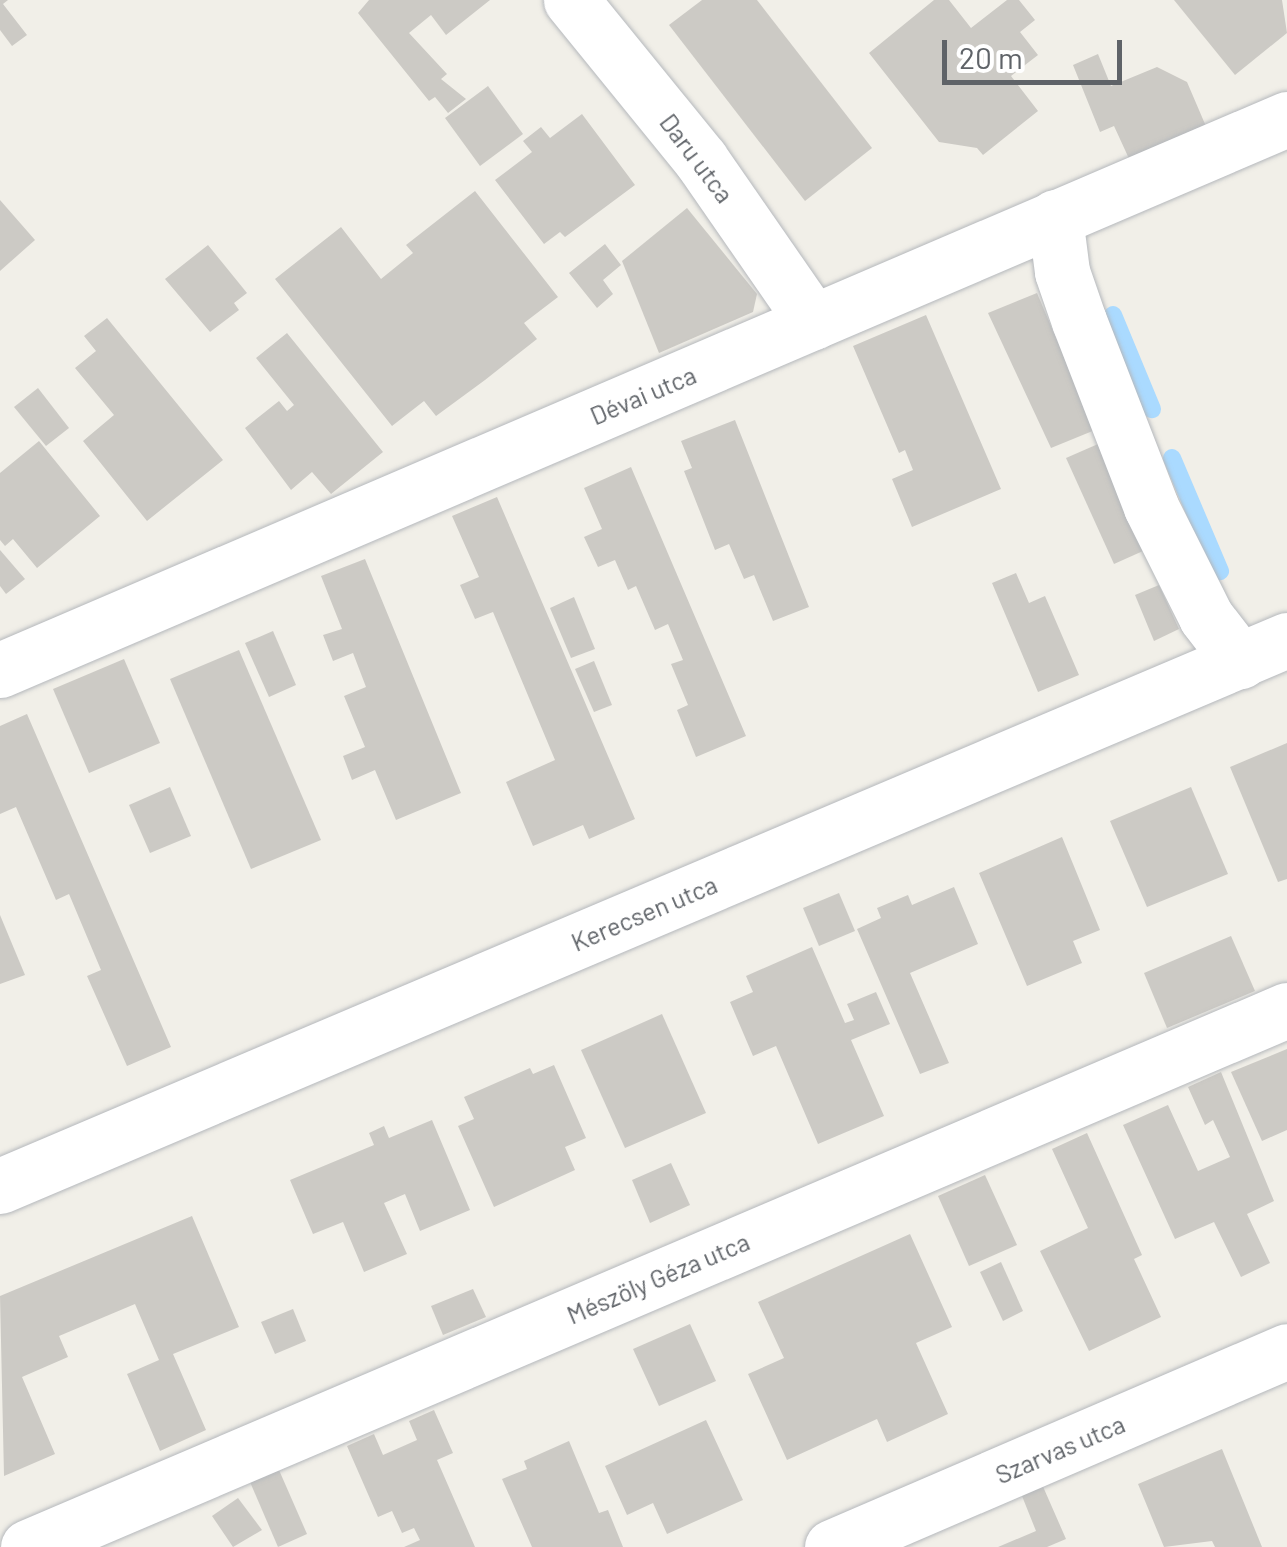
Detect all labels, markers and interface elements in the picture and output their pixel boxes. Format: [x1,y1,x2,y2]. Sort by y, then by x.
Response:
scale bar [947,20,1127,82]
text: 20 m [959,39,1023,75]
street label: Daru utca [654,108,740,208]
street label: Dévai utca [586,359,700,431]
street label: Kerecsen utca [567,869,721,957]
street label: Mészöly Géza utca [562,1226,754,1330]
street label: Szarvas utca [991,1408,1129,1490]

